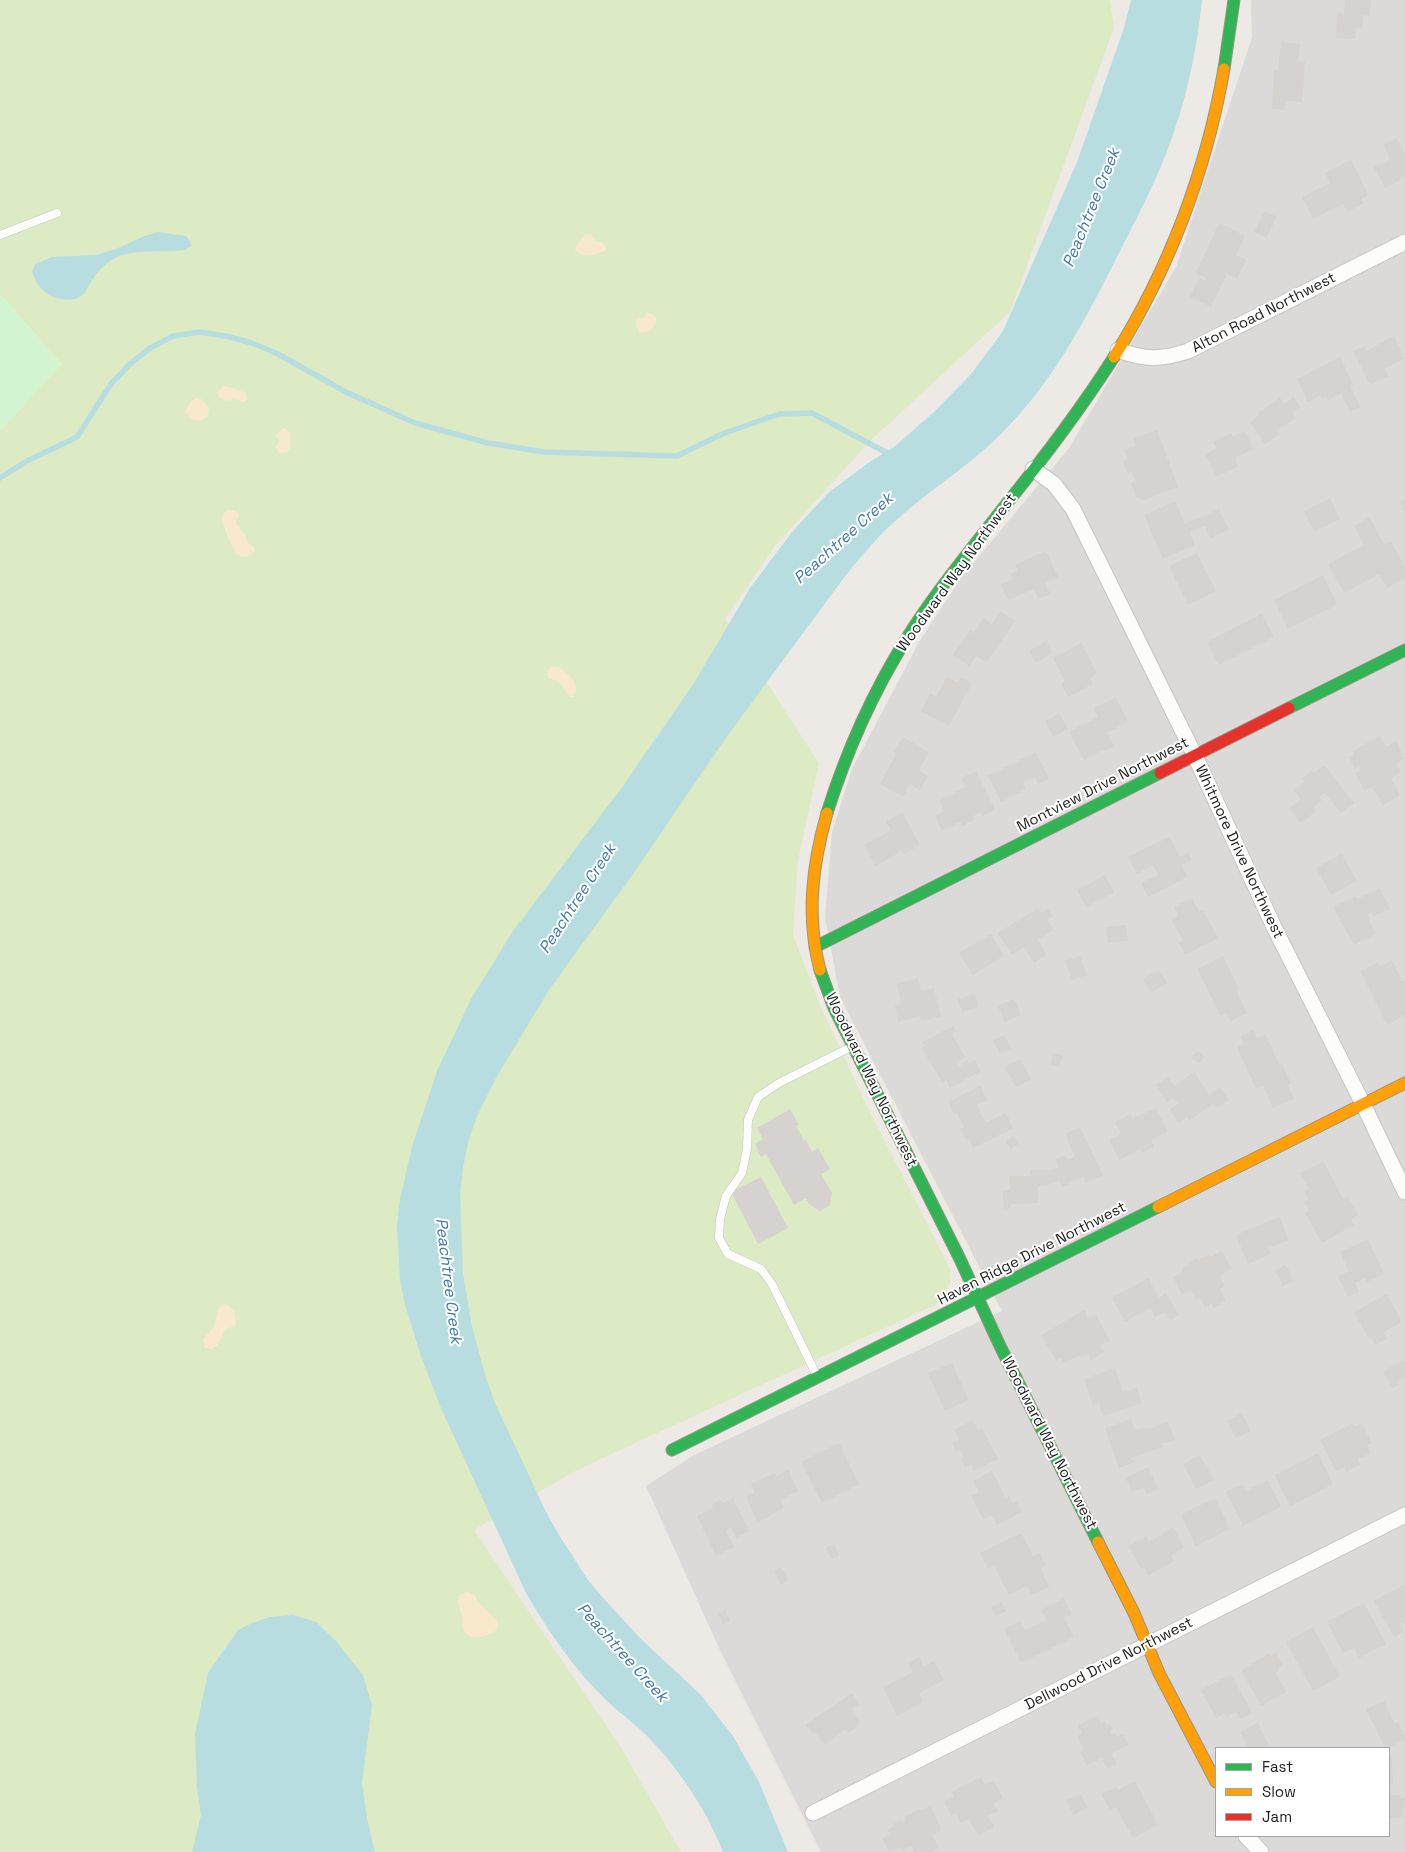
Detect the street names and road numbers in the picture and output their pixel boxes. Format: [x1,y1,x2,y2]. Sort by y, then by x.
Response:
street label: Alton Road Northwest [1189,269,1339,357]
street label: Woodward Way Northwest [894,490,1020,656]
street label: Montview Drive Northwest [1014,734,1192,836]
street label: Whitmore Drive Northwest [1191,762,1287,942]
street label: Woodward Way Northwest [821,990,921,1170]
street label: Haven Ridge Drive Northwest [935,1199,1129,1309]
street label: Woodward Way Northwest [998,1354,1100,1532]
street label: Dellwood Drive Northwest [1022,1614,1196,1714]

